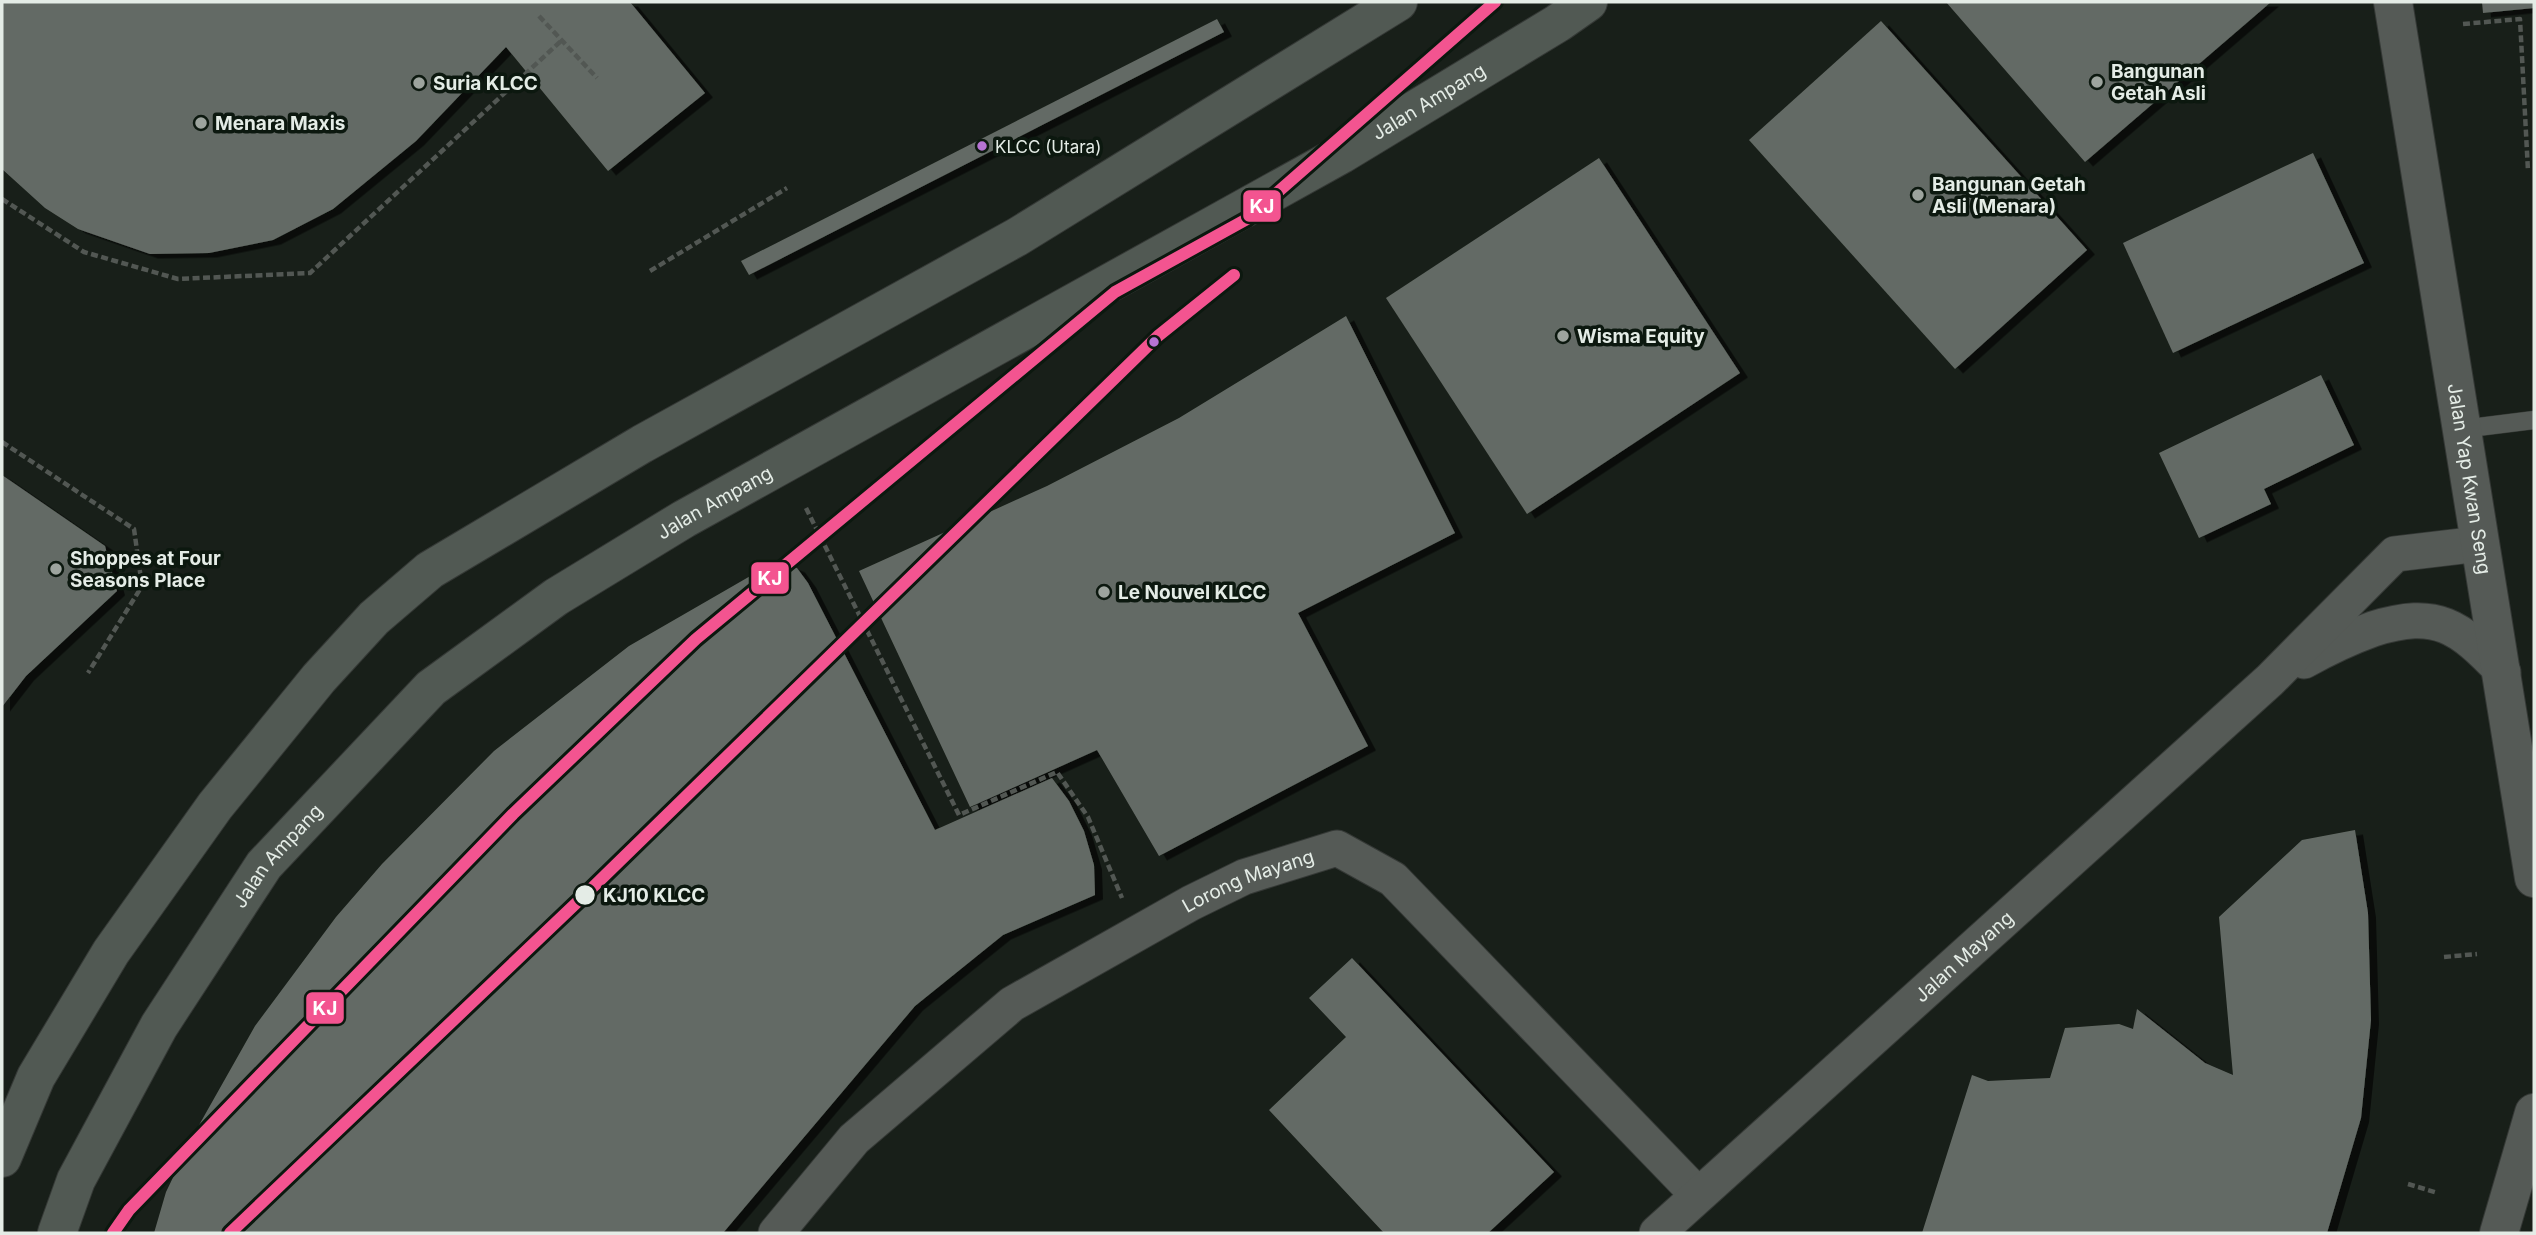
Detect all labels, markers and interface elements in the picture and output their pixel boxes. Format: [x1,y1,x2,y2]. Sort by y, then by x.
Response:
street label: Jalan Ampang [1368,59,1490,145]
place label: Bangunan Getah Asli [2111,60,2206,105]
place label: Suria KLCC [433,72,538,95]
marker: Bangunan Getah Asli [2089,74,2105,90]
marker: Suria KLCC [411,75,427,91]
place label: Menara Maxis [215,112,345,135]
marker: Menara Maxis [193,115,209,131]
place label: KLCC (Utara) [995,137,1101,157]
marker: KLCC (Utara) [975,139,989,153]
place label: Bangunan Getah Asli (Menara) [1932,173,2086,218]
marker: Bangunan Getah Asli (Menara) [1910,187,1926,203]
line badge: KJ [1242,189,1282,223]
text: KJ [1250,195,1274,218]
place label: Wisma Equity [1577,325,1705,348]
marker: Wisma Equity [1555,328,1571,344]
unlabelled marker [1147,335,1161,349]
street label: Jalan Yap Kwan Seng [2443,382,2496,576]
street label: Jalan Ampang [653,461,776,545]
place label: Shoppes at Four Seasons Place [70,547,221,592]
marker: Shoppes at Four Seasons Place [48,561,64,577]
line badge: KJ [750,561,790,595]
text: KJ [758,567,782,590]
place label: Le Nouvel KLCC [1118,581,1267,604]
marker: Le Nouvel KLCC [1096,584,1112,600]
street label: Jalan Ampang [228,799,328,912]
street label: Lorong Mayang [1178,845,1317,918]
marker: KJ10 KLCC [573,883,597,907]
place label: KJ10 KLCC [603,884,705,907]
street label: Jalan Mayang [1910,906,2018,1007]
line badge: KJ [305,991,345,1025]
text: KJ [313,997,337,1020]

